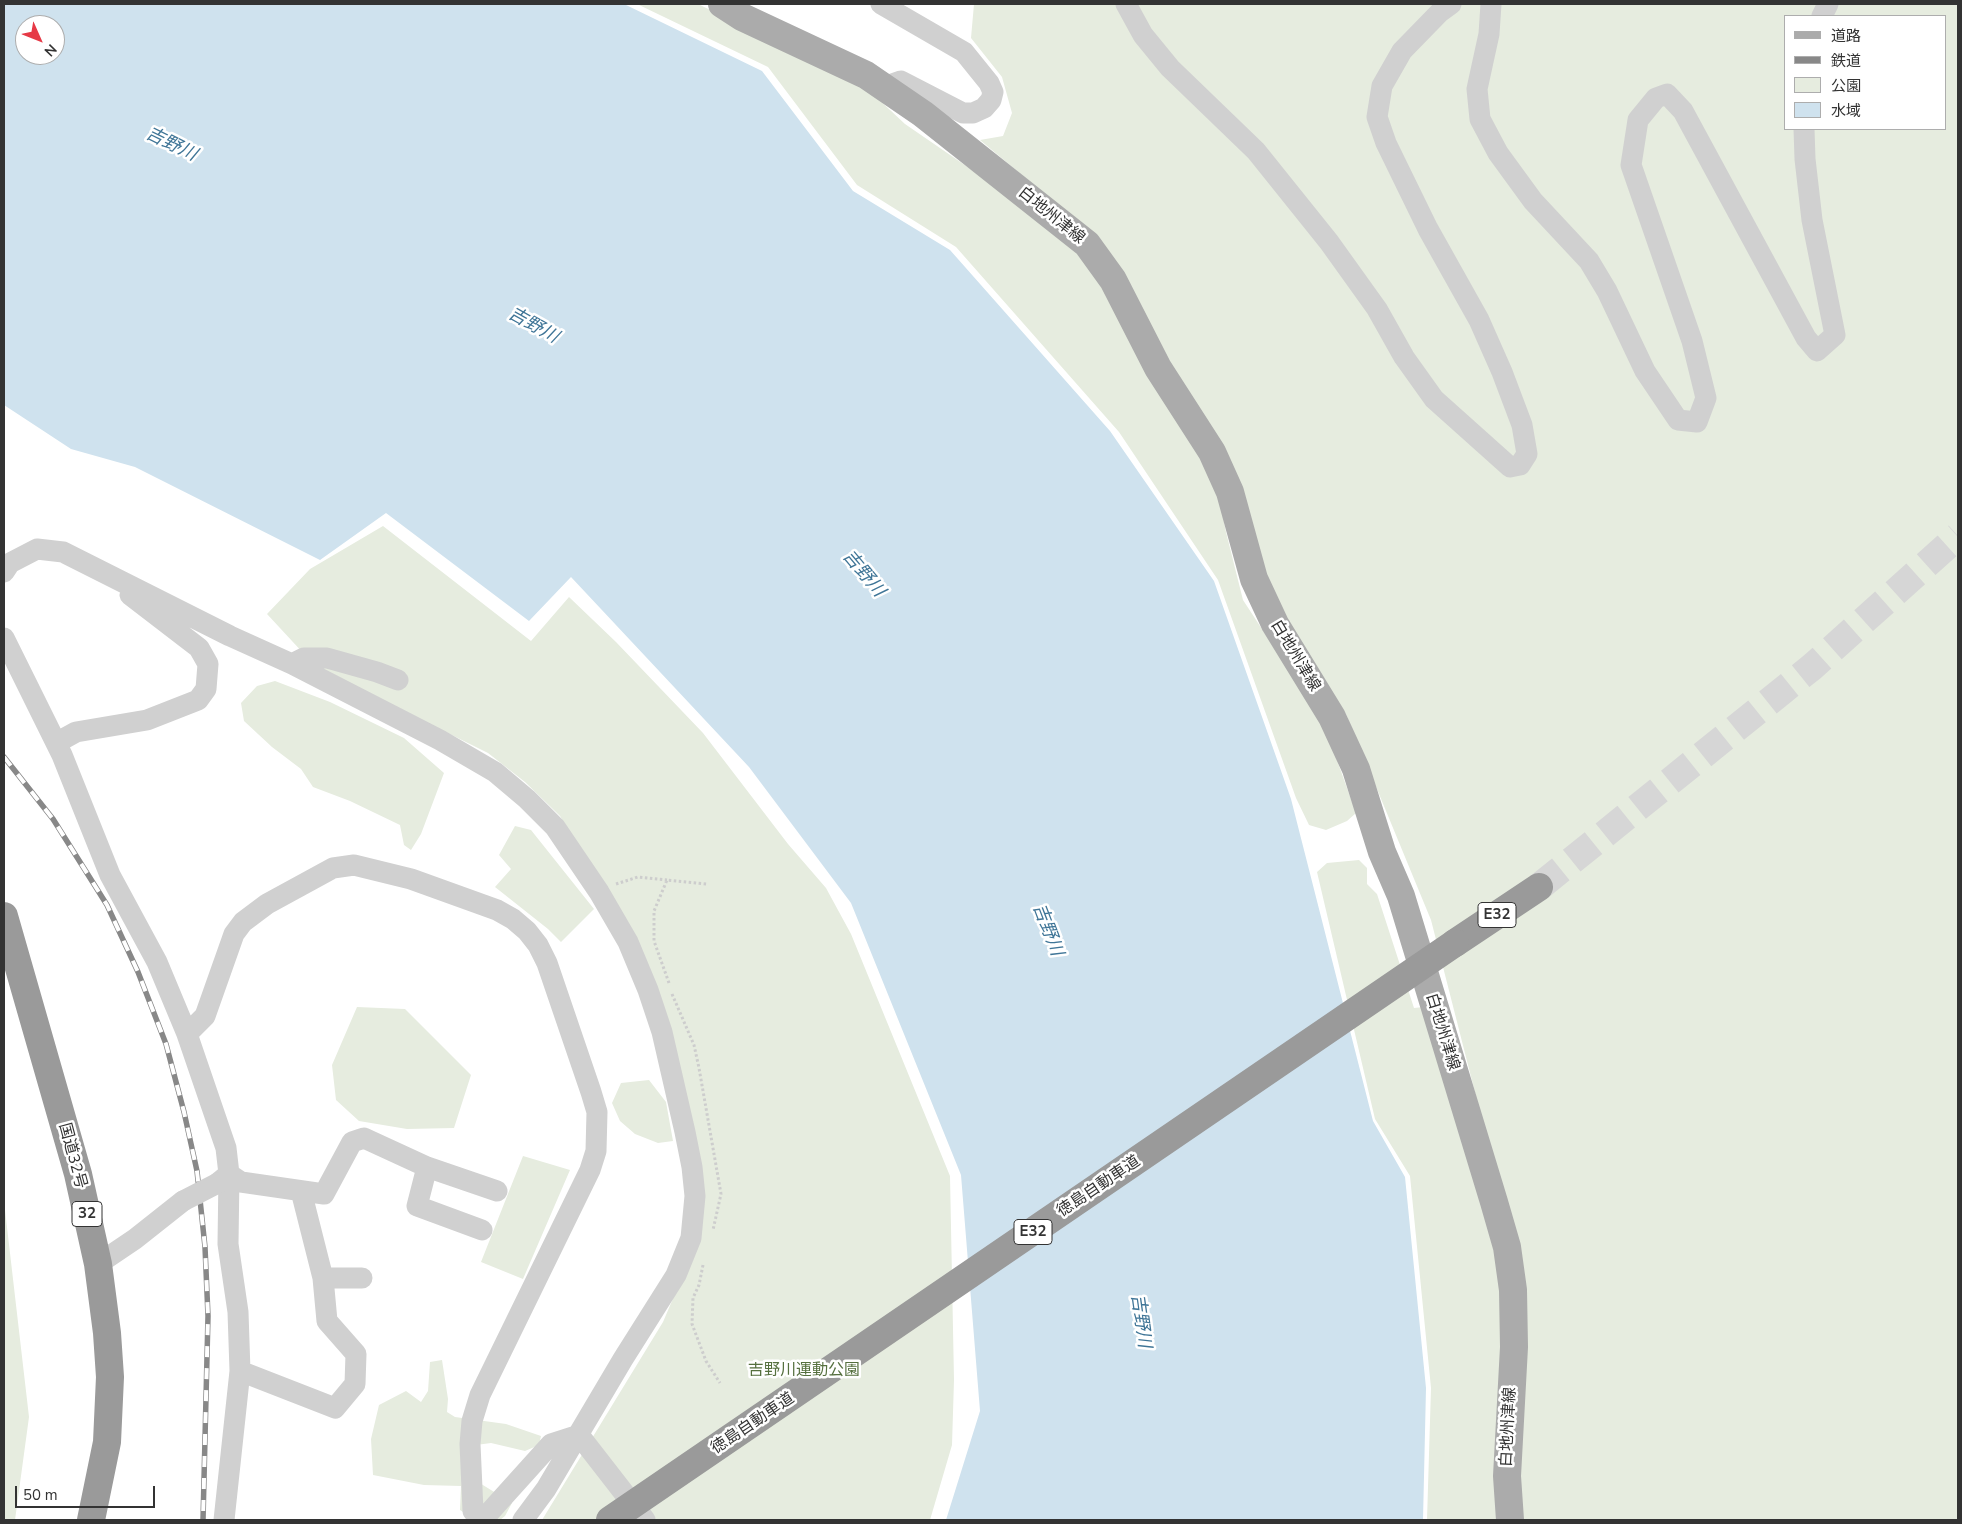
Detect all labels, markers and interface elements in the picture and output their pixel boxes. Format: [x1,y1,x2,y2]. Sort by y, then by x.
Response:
north arrow [15,15,65,65]
legend [1784,15,1947,130]
text: 道路 [1831,26,1861,46]
text: N [40,40,61,60]
text: 鉄道 [1831,51,1861,71]
text: 公園 [1831,76,1861,96]
text: 水域 [1831,101,1861,121]
water label: 吉野川 [142,123,200,167]
street label: 白地州津線 [1014,183,1088,249]
water label: 吉野川 [504,303,562,349]
water label: 吉野川 [837,546,889,602]
street label: 白地州津線 [1266,617,1324,695]
water label: 吉野川 [1027,901,1067,959]
road number: E32 [1478,902,1516,928]
street label: 白地州津線 [1421,991,1463,1073]
street label: 国道32号 [54,1121,90,1191]
street label: 徳島自動車道 [1054,1152,1144,1222]
road number: 32 [72,1202,102,1226]
road number: E32 [1014,1220,1052,1244]
water label: 吉野川 [1126,1293,1154,1349]
park label: 吉野川運動公園 [748,1361,860,1381]
street label: 白地州津線 [1497,1387,1521,1467]
street label: 徳島自動車道 [708,1389,798,1459]
scale bar [18,1476,158,1508]
text: 50 m [23,1485,58,1505]

